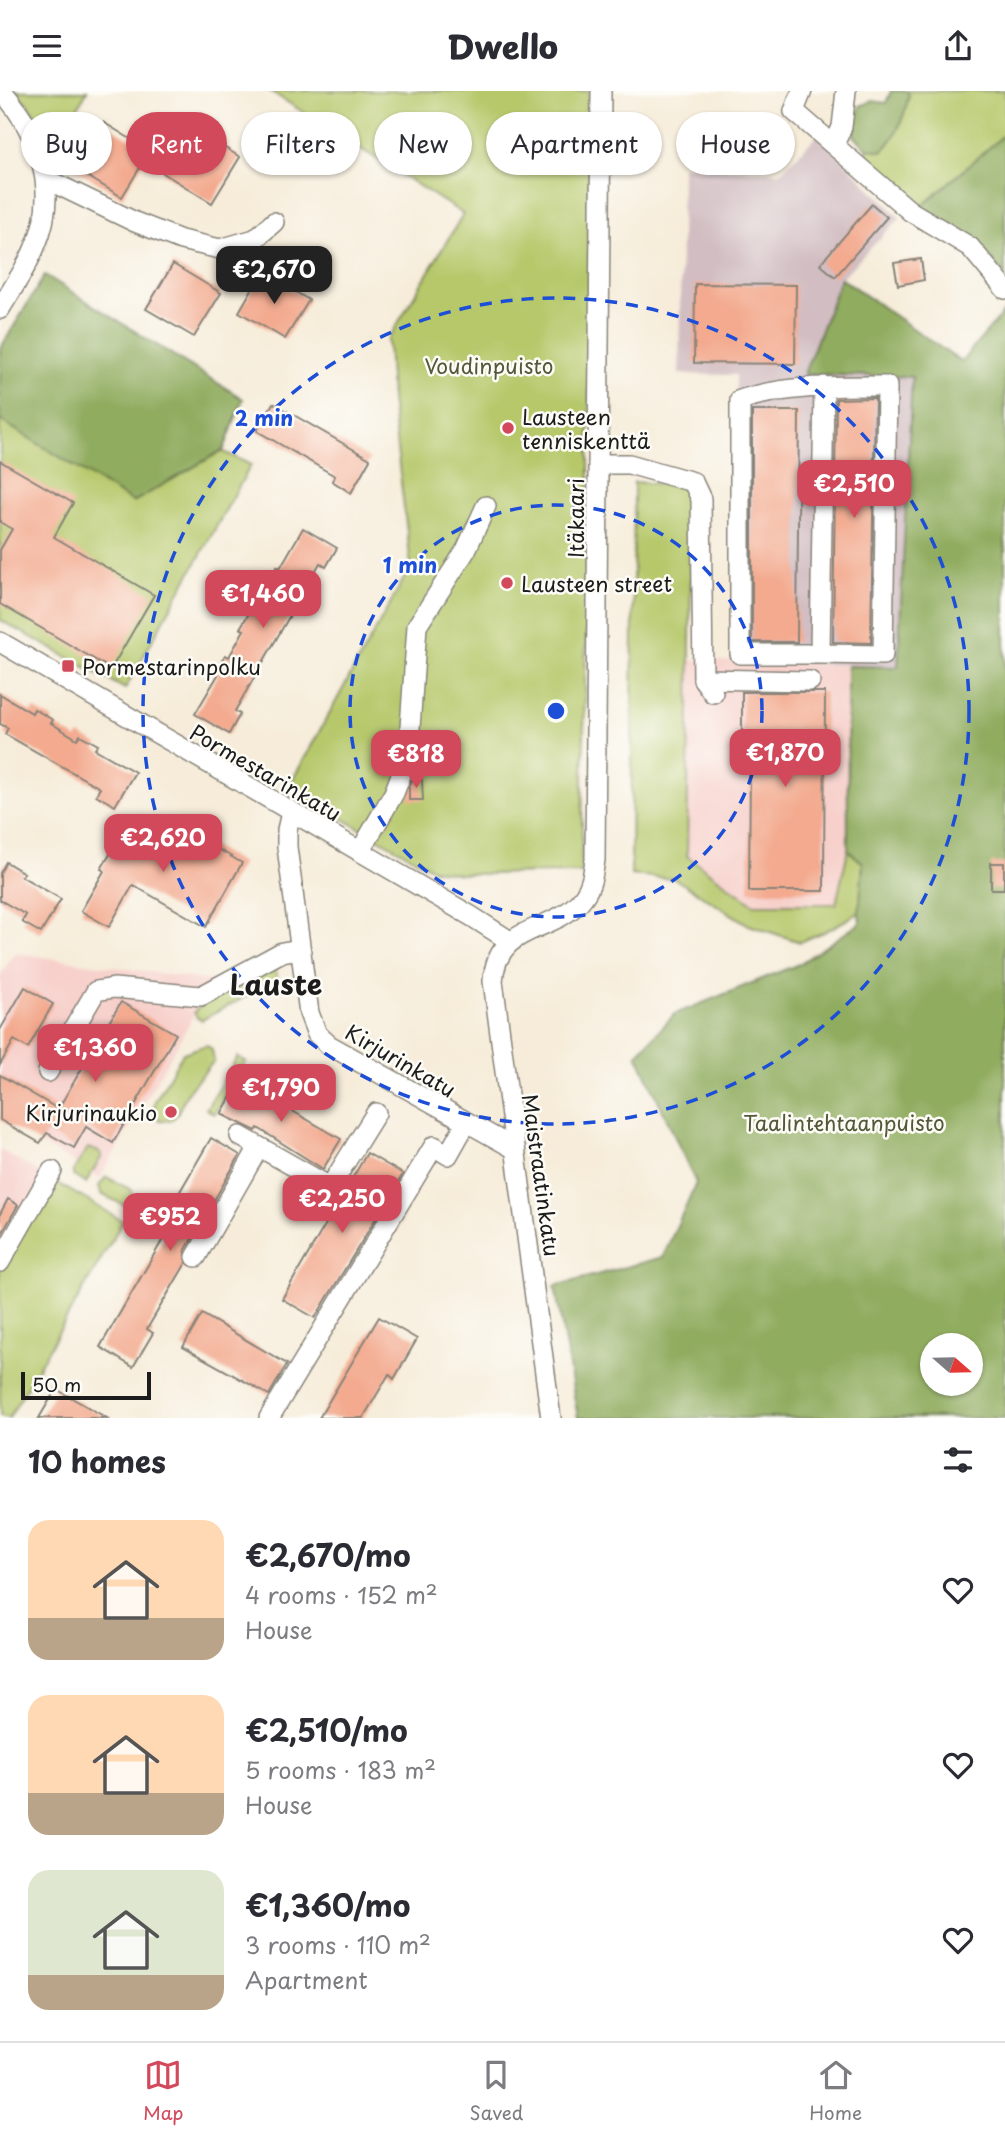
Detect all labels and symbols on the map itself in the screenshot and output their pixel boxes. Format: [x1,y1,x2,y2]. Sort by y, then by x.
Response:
pin: €2,670 [217,247,331,306]
park label: Voudinpuisto [425,349,553,381]
place label: Lausteen tenniskenttä [522,400,650,456]
text: 2 min [235,401,293,433]
marker: Lausteen tenniskenttä [500,420,516,436]
pin: €2,510 [797,461,911,520]
street label: Itäkaari [559,478,591,558]
text: 1 min [383,548,437,580]
place label: Lausteen street [521,567,672,599]
pin: €1,460 [206,571,320,630]
marker: Lausteen street [499,575,515,591]
place label: Pormestarinpolku [82,650,261,682]
marker: Pormestarinpolku [60,658,76,674]
centre of rings [544,699,568,723]
street label: Pormestarinkatu [184,716,348,828]
pin: €1,870 [728,729,842,789]
pin: €818 [375,731,457,790]
pin: €2,620 [106,815,220,874]
district label: Lauste [230,962,322,1005]
street label: Kirjurinkatu [340,1015,462,1105]
pin: €1,360 [38,1025,152,1084]
pin: €1,790 [224,1065,338,1124]
street label: Maistraatinkatu [515,1092,569,1258]
place label: Kirjurinaukio [26,1096,157,1128]
marker: Kirjurinaukio [163,1104,179,1120]
park label: Taalintehtaanpuisto [743,1106,945,1138]
pin: €2,250 [285,1175,399,1235]
pin: €952 [129,1193,211,1253]
north arrow [920,1333,984,1397]
scale bar [21,1369,150,1401]

